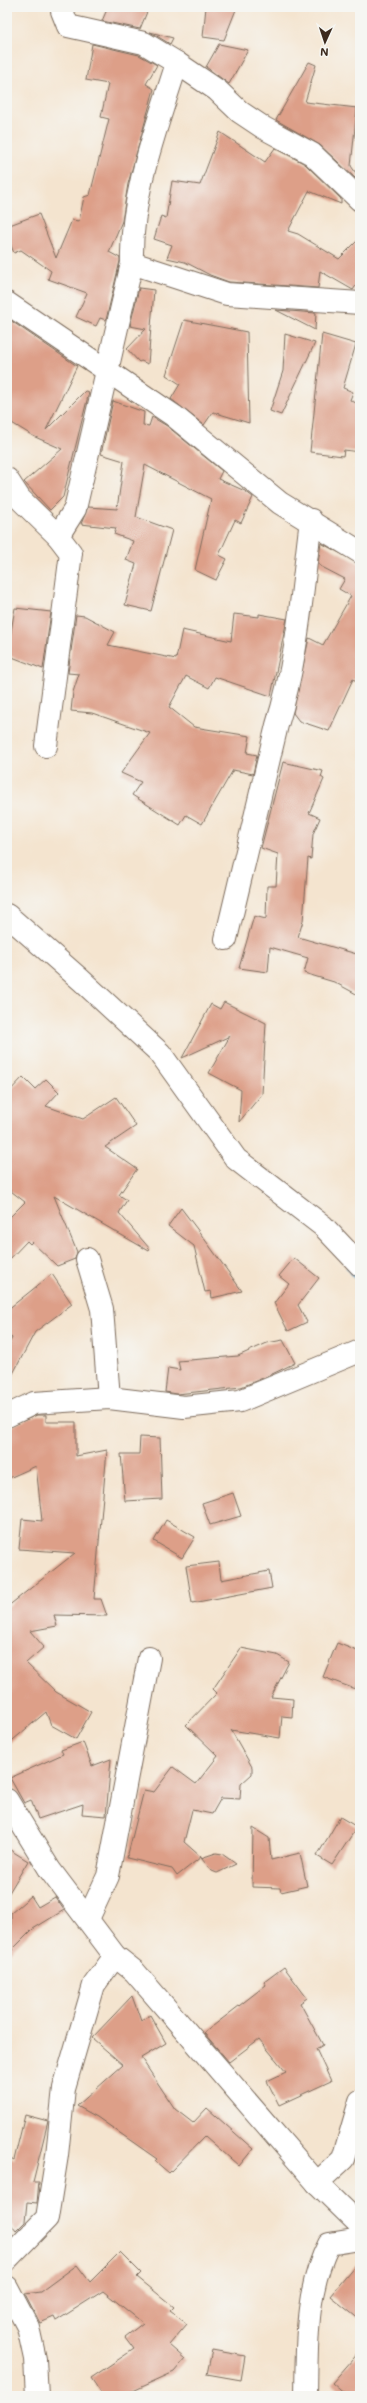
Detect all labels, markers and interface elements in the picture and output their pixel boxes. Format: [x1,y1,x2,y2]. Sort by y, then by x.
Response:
north arrow [305,22,345,62]
text: N [320,45,329,60]

